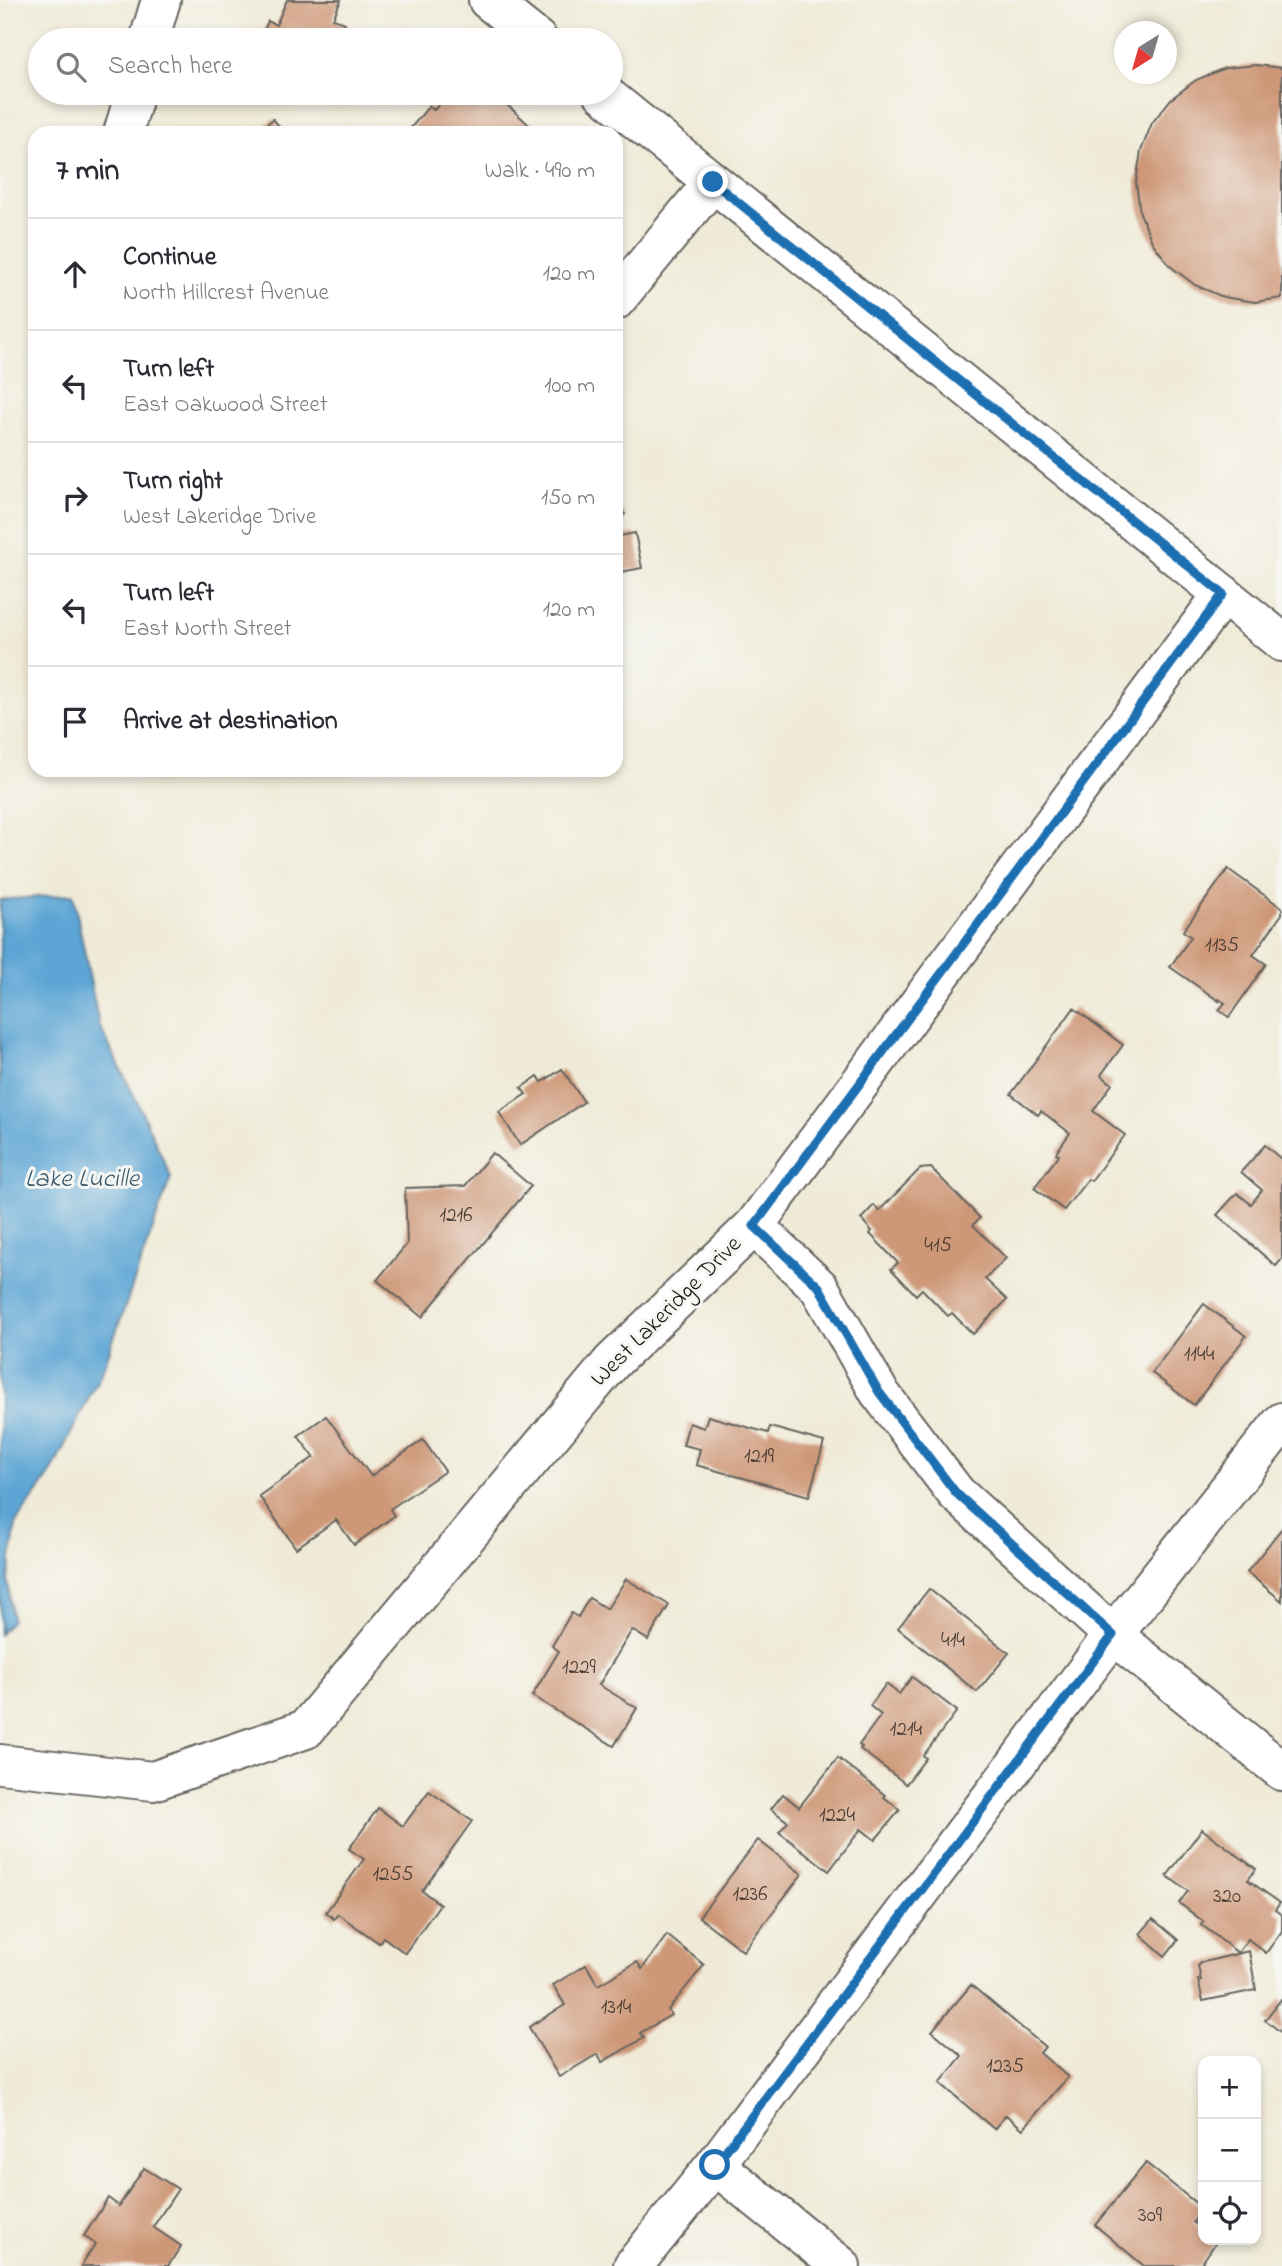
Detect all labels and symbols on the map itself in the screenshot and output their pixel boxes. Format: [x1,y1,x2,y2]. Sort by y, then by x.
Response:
north arrow [1114,21,1177,84]
route end [697,166,728,197]
house number: 1135 [1205,931,1239,961]
water label: Lake Lucille [25,1161,140,1199]
house number: 1216 [439,1201,473,1231]
street label: West Lakeridge Drive [583,1228,751,1396]
house number: 415 [924,1231,952,1261]
house number: 1144 [1184,1340,1215,1370]
house number: 1219 [744,1442,775,1472]
house number: 414 [941,1626,965,1656]
house number: 1229 [562,1653,597,1683]
house number: 1214 [890,1715,923,1745]
house number: 1224 [819,1801,855,1831]
house number: 1255 [372,1860,414,1890]
house number: 1236 [732,1880,768,1910]
house number: 320 [1213,1882,1241,1912]
house number: 1314 [601,1993,632,2023]
house number: 1235 [986,2052,1024,2082]
route start [699,2149,730,2180]
house number: 309 [1138,2201,1163,2231]

